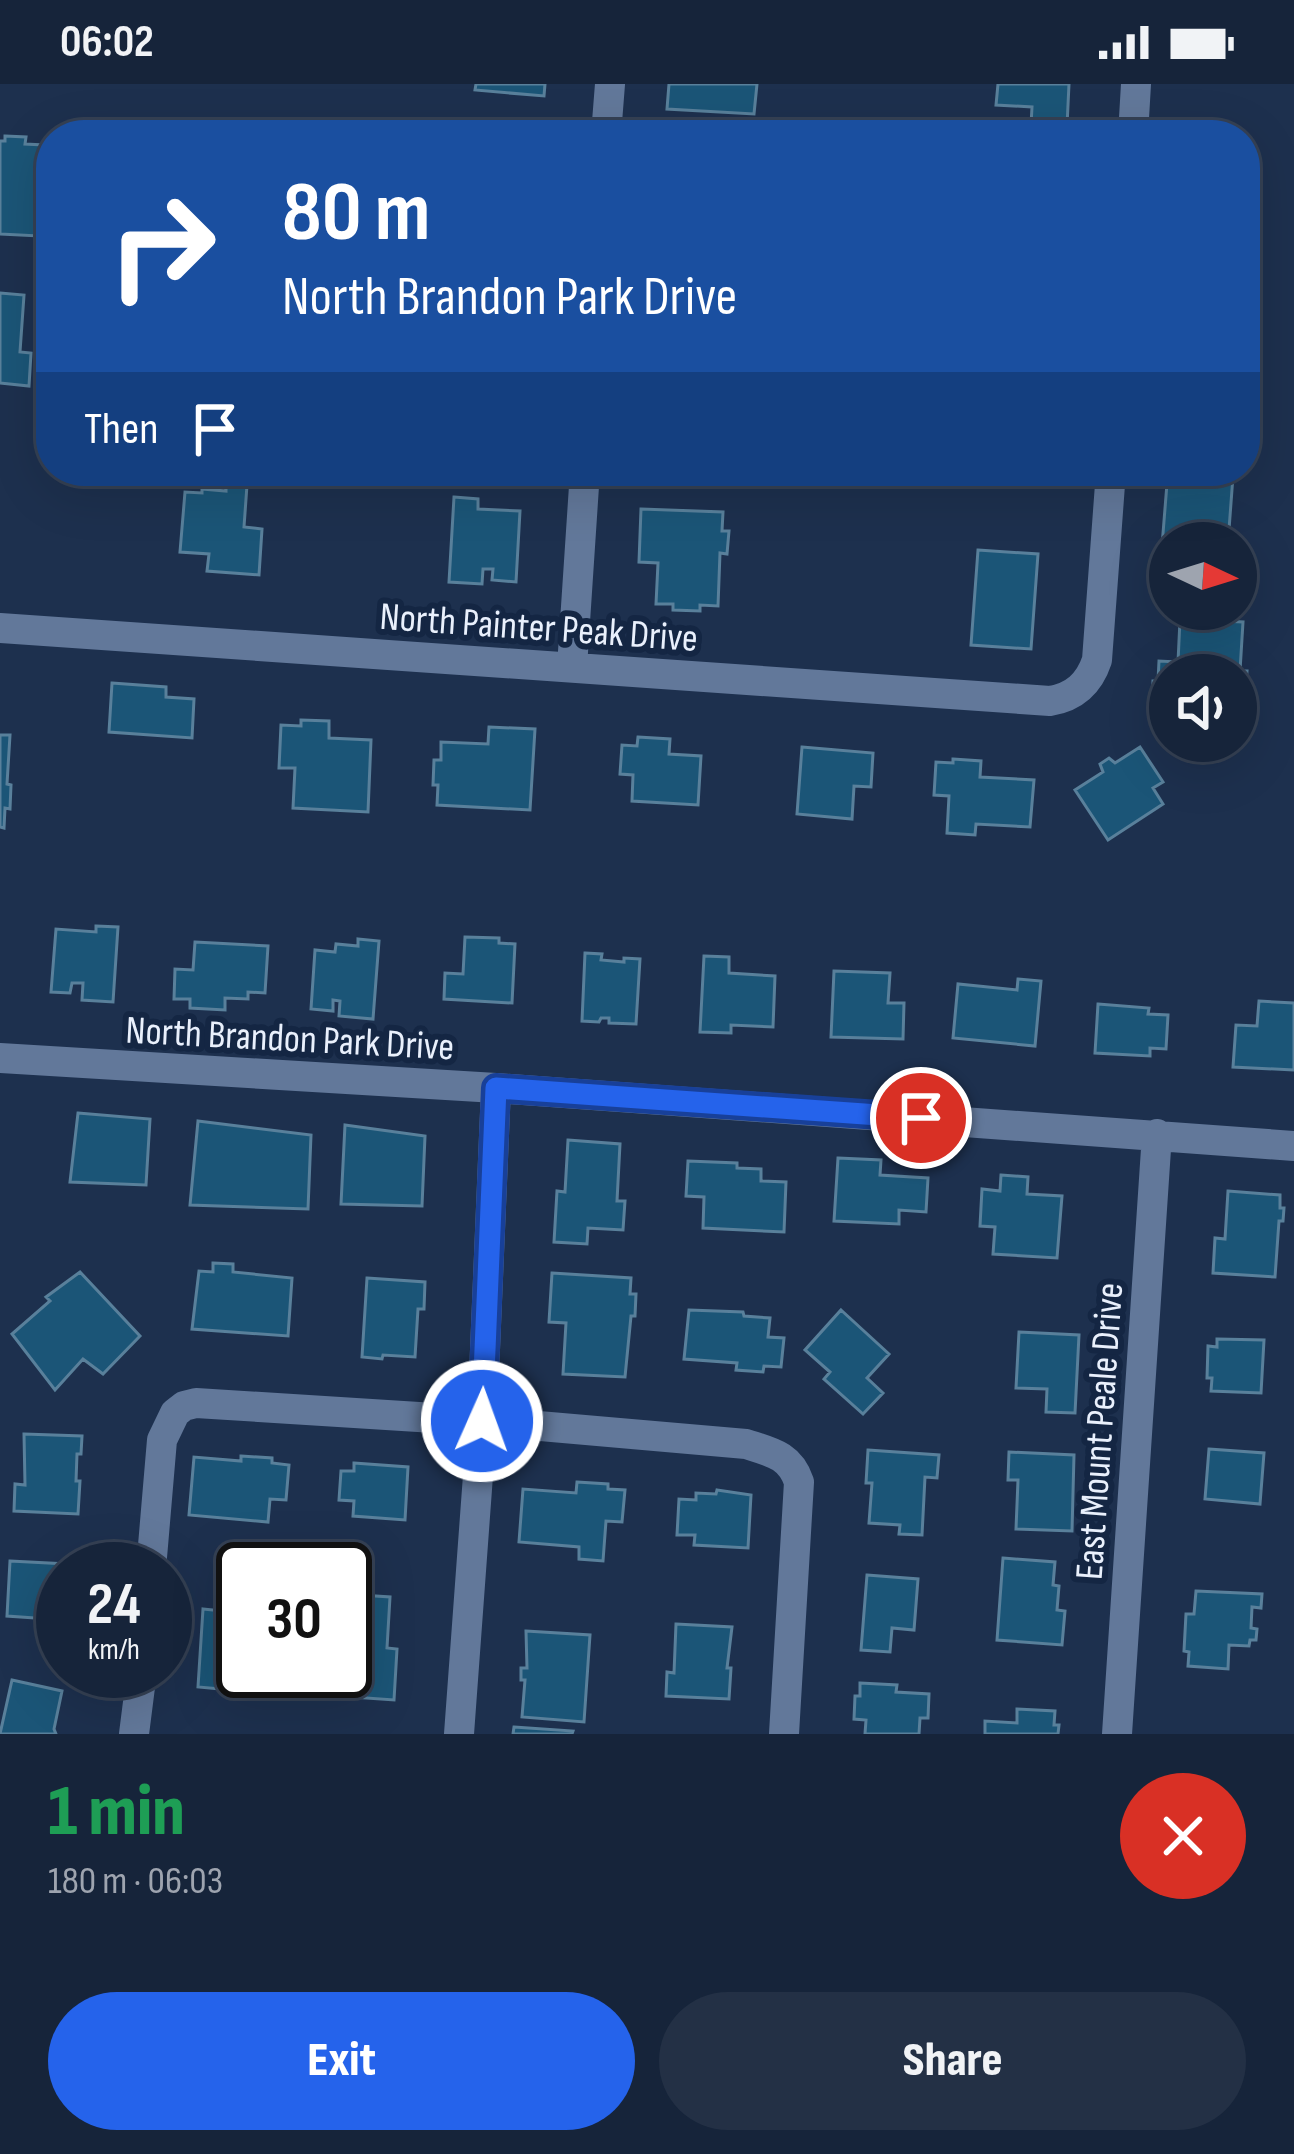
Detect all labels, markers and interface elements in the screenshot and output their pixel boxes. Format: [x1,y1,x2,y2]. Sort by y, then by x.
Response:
text: 06:02 [60,15,154,70]
text: 80 m [282,163,430,264]
icon: right [84,168,240,324]
text: North Brandon Park Drive [282,265,737,330]
icon: arrive [182,396,248,462]
text: Then [84,402,158,457]
north arrow [1149,522,1257,630]
map controls [1149,522,1257,762]
street label: North Painter Peak Drive [378,594,699,663]
button: sound [1149,654,1257,762]
street label: North Brandon Park Drive [124,1007,455,1072]
pin [870,1067,972,1169]
icon: arrive [888,1085,954,1151]
street label: East Mount Peale Drive [1067,1281,1134,1581]
position arrow [419,1358,545,1484]
speed limit sign: 30 [216,1542,372,1698]
text: 24 [87,1569,141,1641]
text: km/h [88,1632,140,1668]
text: 1 min [48,1769,185,1856]
button: close [1120,1773,1246,1899]
text: 180 m · 06:03 [48,1858,223,1905]
button: Exit [48,1992,635,2130]
button: Share [659,1992,1246,2130]

